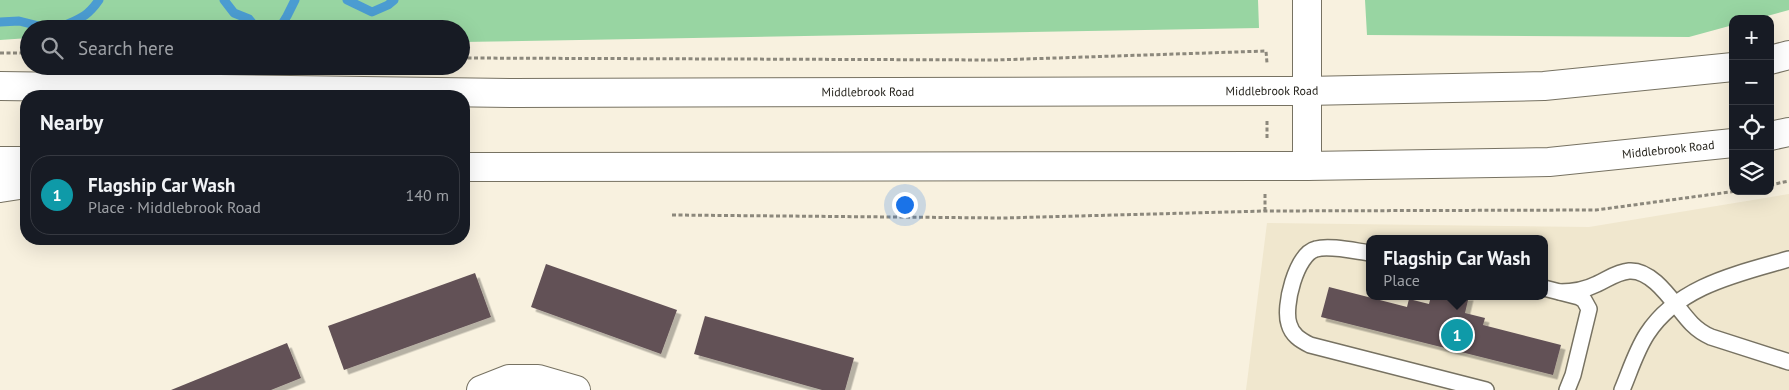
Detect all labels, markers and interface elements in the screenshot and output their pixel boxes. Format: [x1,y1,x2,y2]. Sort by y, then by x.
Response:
map controls [1729,15,1774,195]
button: + [1729,15,1774,60]
search box [20,20,470,75]
icon: search [38,34,66,62]
text: Search here [78,36,174,60]
button: − [1729,60,1774,105]
street label: Middlebrook Road [1226,83,1318,98]
street label: Middlebrook Road [822,84,914,99]
button: locate [1729,105,1774,150]
text: Nearby [40,109,103,136]
street label: Middlebrook Road [1621,137,1715,161]
button: layers [1729,150,1774,195]
text: Flagship Car Wash [88,173,235,197]
text: 1 [52,185,62,205]
text: 140 m [406,185,449,205]
your location [892,192,918,218]
text: Place · Middlebrook Road [88,197,261,217]
popup [1366,235,1548,300]
text: Flagship Car Wash [1383,246,1531,270]
text: Place [1383,270,1420,290]
pin: 1 [1441,316,1473,354]

